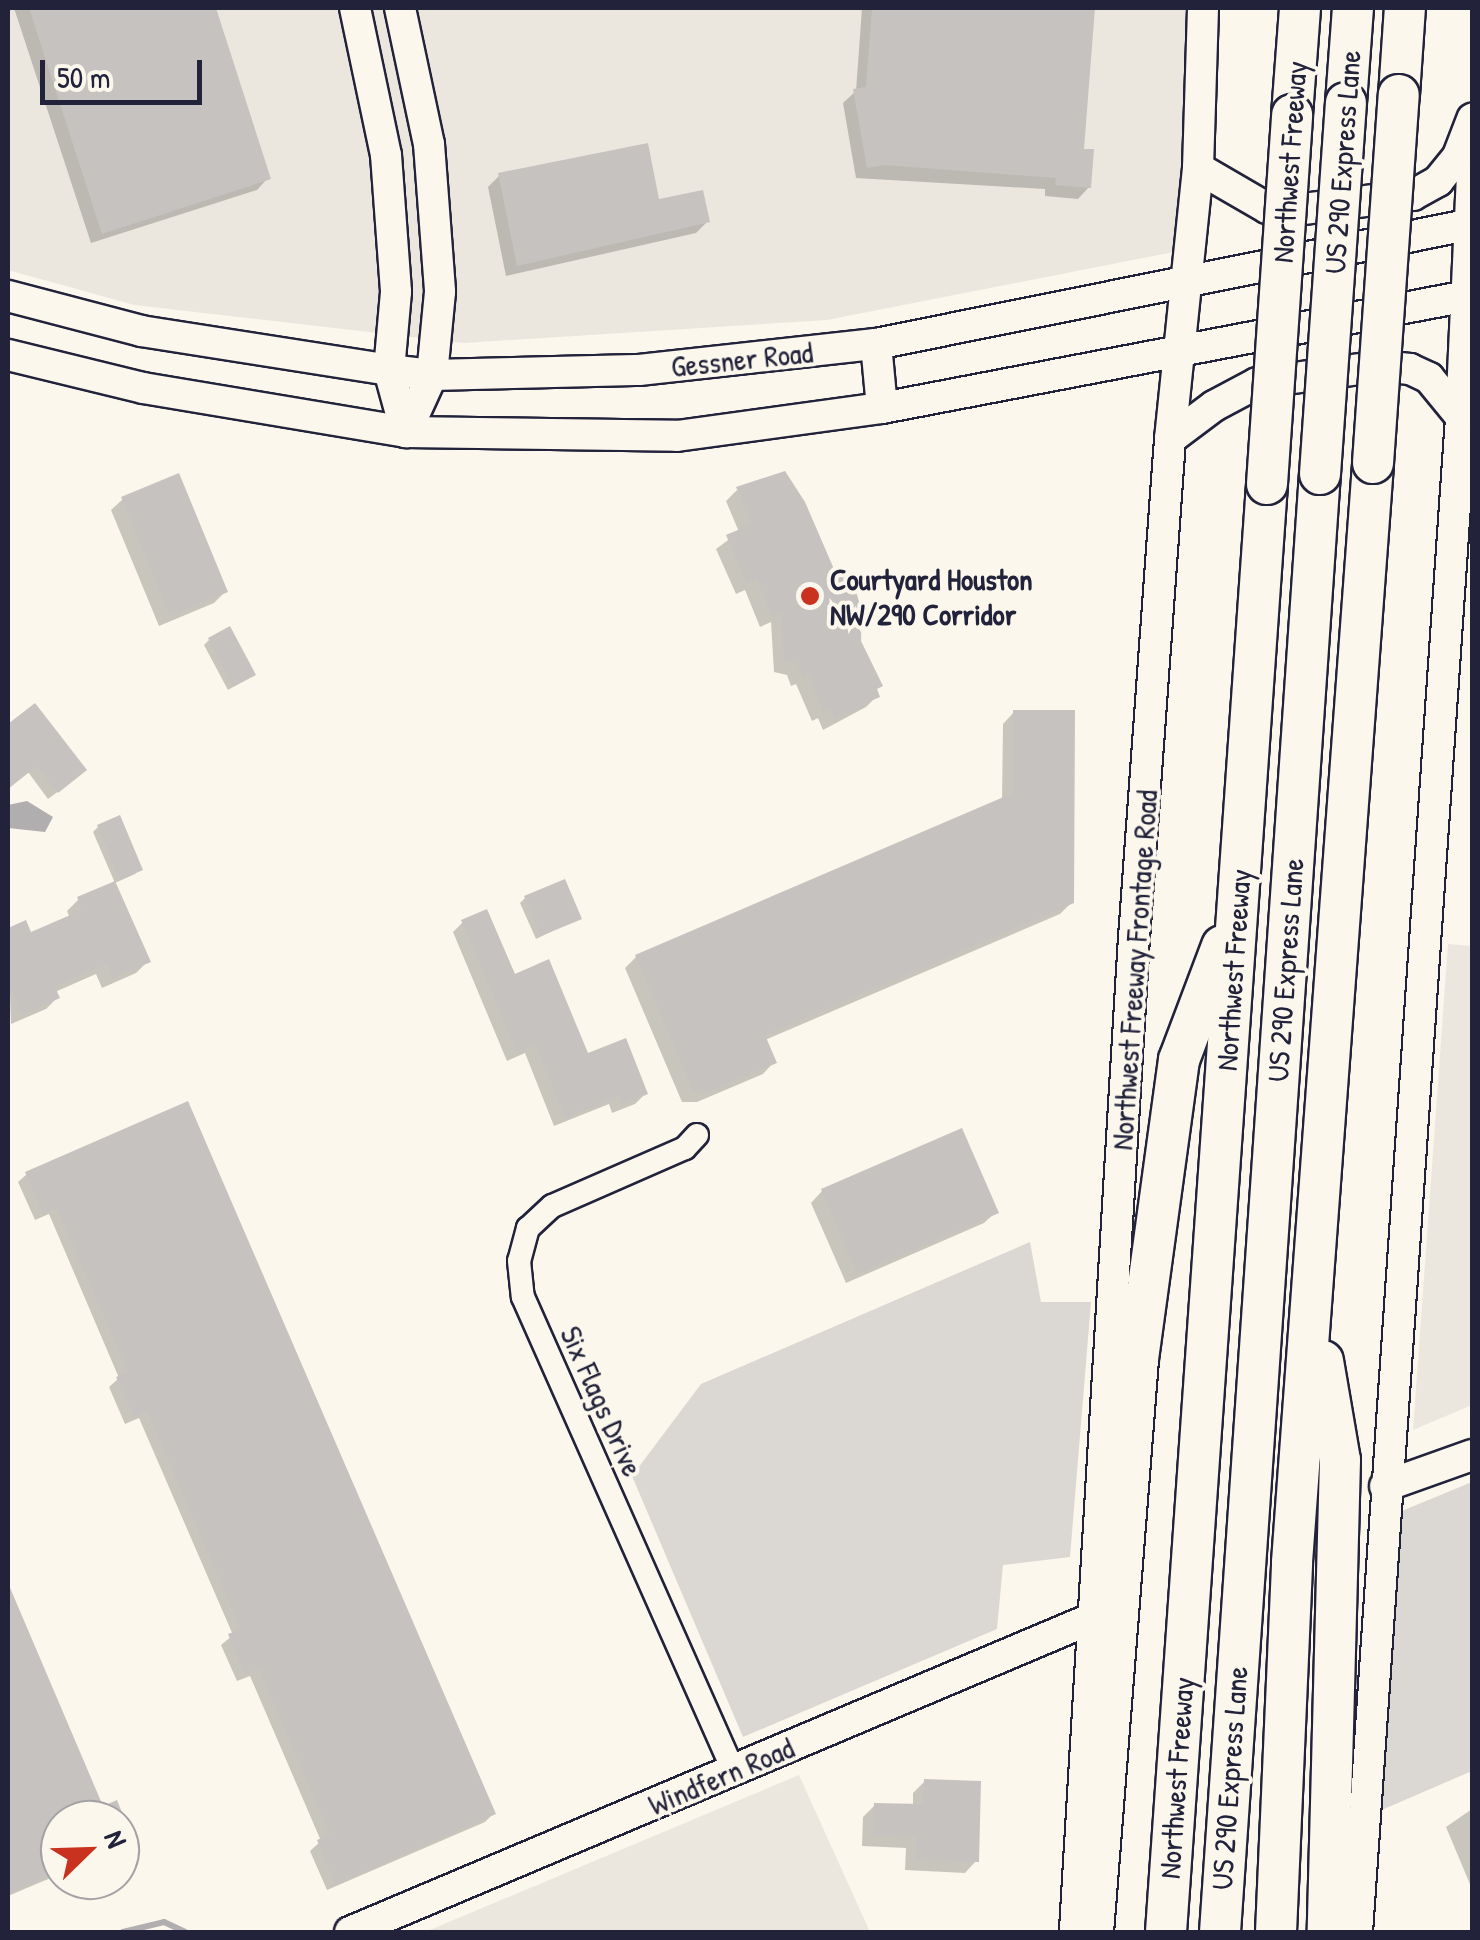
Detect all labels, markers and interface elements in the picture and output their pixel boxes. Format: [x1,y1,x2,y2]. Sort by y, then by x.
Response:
scale bar [45,40,208,102]
street label: US 290 Express Lane [1316,49,1368,275]
text: 50 m [57,57,110,97]
street label: Northwest Freeway [1264,60,1314,264]
street label: Gessner Road [669,334,815,384]
place label: Courtyard Houston NW/290 Corridor [830,561,1033,632]
marker: Courtyard Houston NW/290 Corridor [799,585,821,607]
street label: Northwest Freeway Frontage Road [1103,789,1165,1151]
street label: US 290 Express Lane [1259,857,1311,1083]
street label: Northwest Freeway [1208,868,1258,1072]
street label: Six Flags Drive [553,1321,651,1481]
street label: US 290 Express Lane [1203,1665,1255,1891]
street label: Northwest Freeway [1151,1676,1201,1880]
street label: Windfern Road [643,1729,799,1823]
north arrow [40,1800,140,1900]
text: N [95,1825,136,1853]

